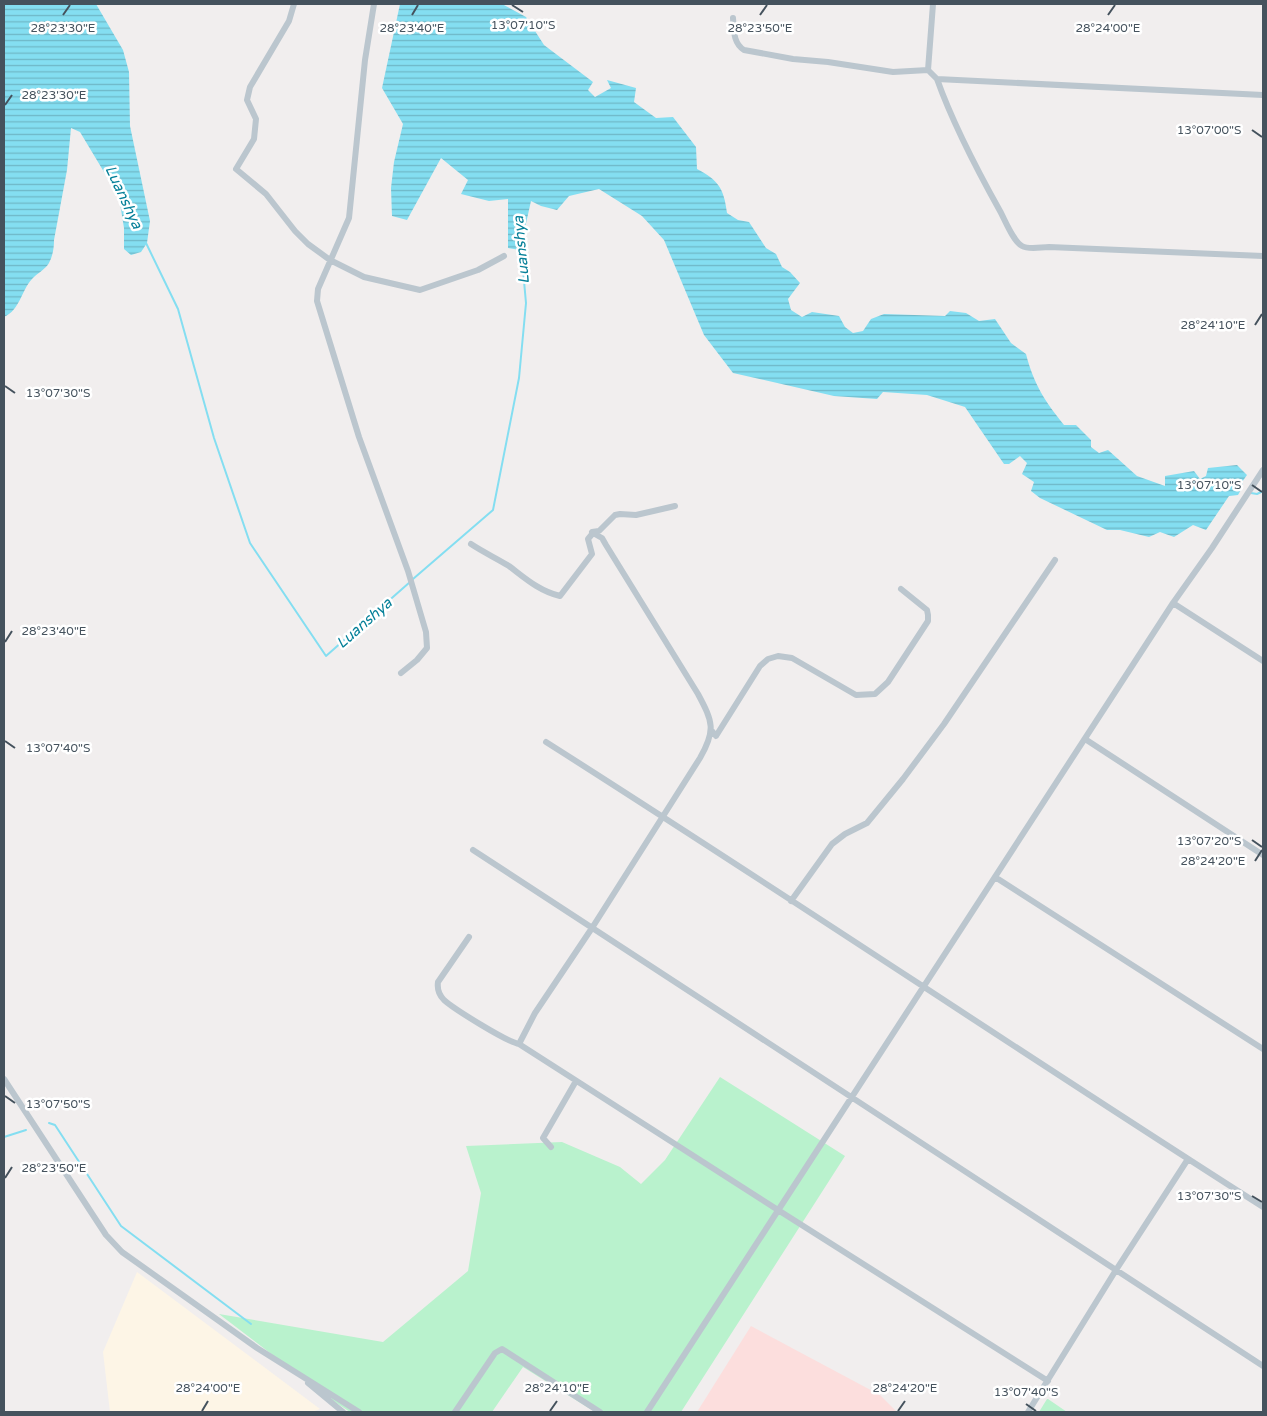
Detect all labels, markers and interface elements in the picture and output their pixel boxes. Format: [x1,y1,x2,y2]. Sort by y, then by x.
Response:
text: 13°07'10"S [491,18,555,32]
text: 28°23'30"E [30,21,96,35]
text: 28°23'40"E [379,21,445,35]
text: 28°23'50"E [727,21,793,35]
text: 28°24'00"E [1075,21,1141,35]
text: 28°23'30"E [21,88,87,102]
text: 13°07'00"S [1177,123,1241,137]
water label: Luanshya [101,162,147,232]
water label: Luanshya [509,215,533,285]
text: 28°24'10"E [1180,318,1246,332]
text: 13°07'30"S [26,386,90,400]
text: 13°07'10"S [1177,478,1241,492]
water label: Luanshya [332,594,396,652]
text: 28°23'40"E [21,624,87,638]
text: 13°07'40"S [26,741,90,755]
text: 13°07'20"S [1177,834,1241,848]
text: 28°24'20"E [1180,854,1246,868]
text: 13°07'50"S [26,1097,90,1111]
text: 28°23'50"E [21,1161,87,1175]
text: 13°07'30"S [1177,1189,1241,1203]
text: 28°24'00"E [175,1381,241,1395]
text: 28°24'10"E [524,1381,590,1395]
text: 28°24'20"E [872,1381,938,1395]
text: 13°07'40"S [994,1385,1058,1399]

